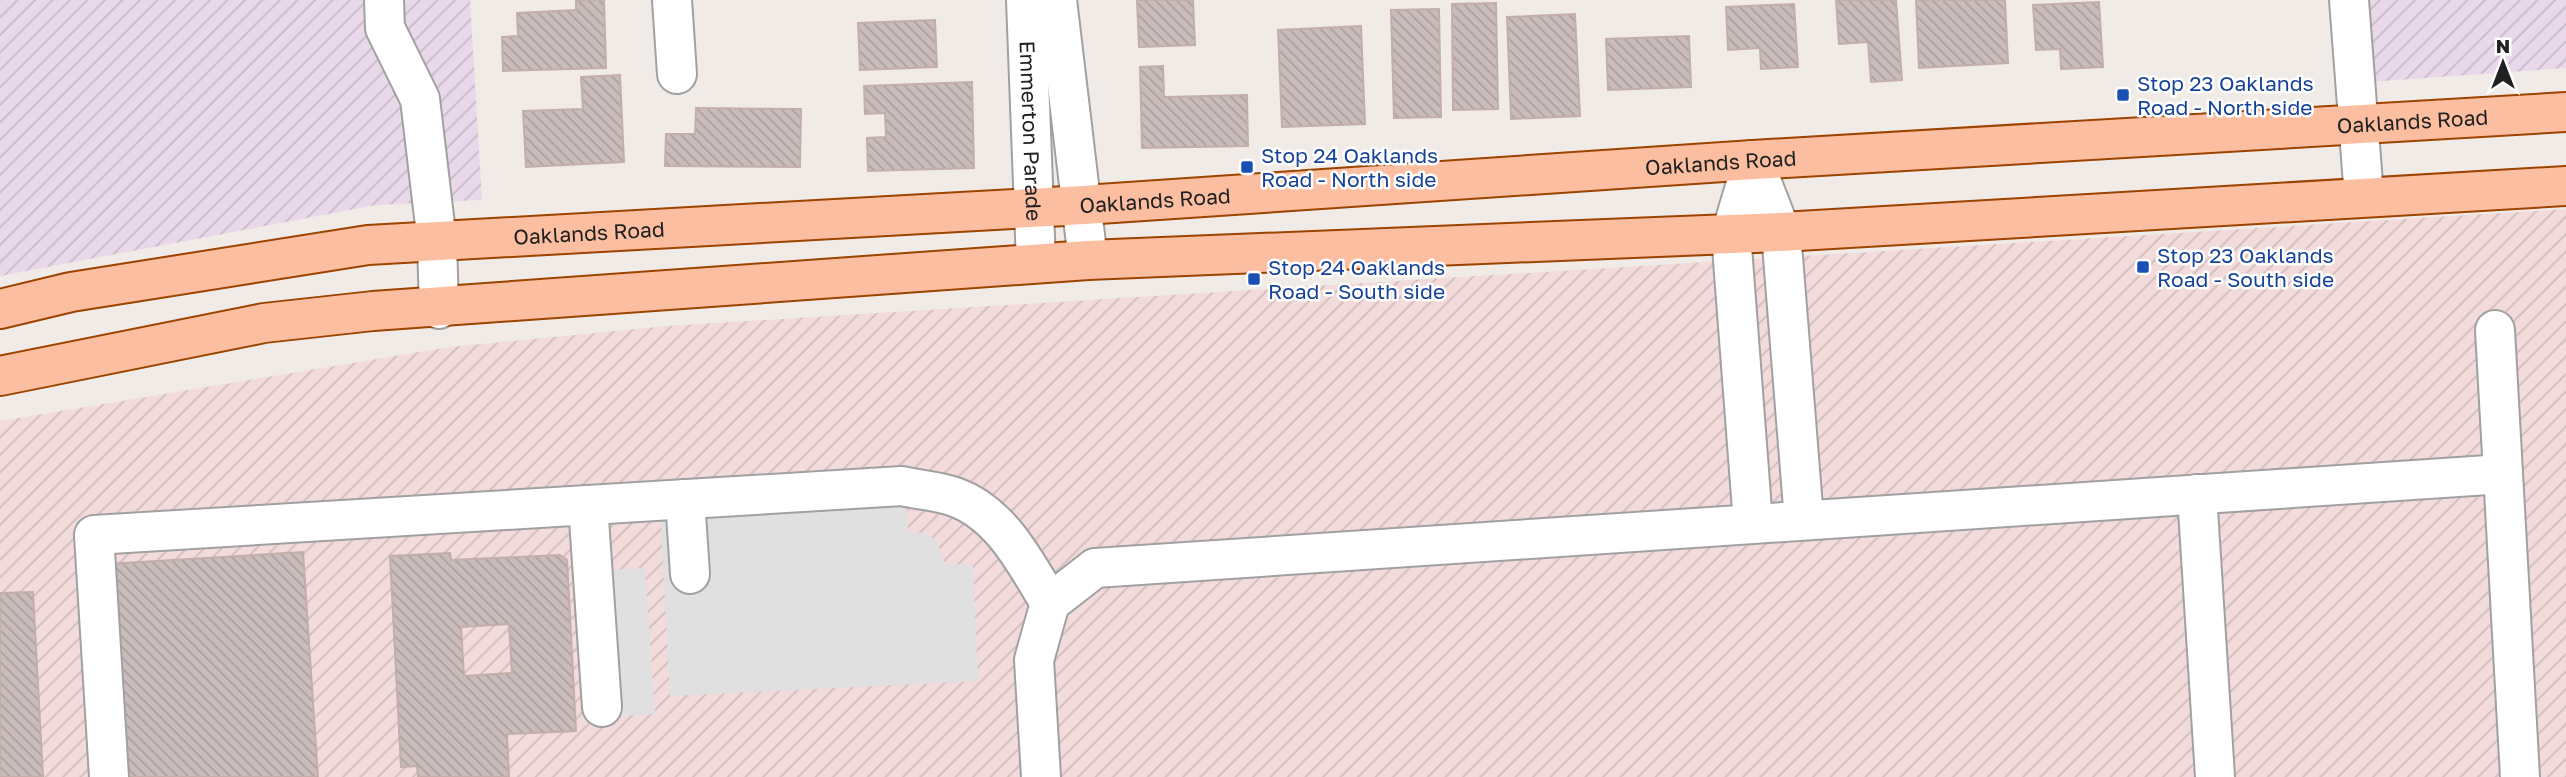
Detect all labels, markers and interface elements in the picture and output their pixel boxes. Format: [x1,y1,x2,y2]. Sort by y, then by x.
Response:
north arrow [2468,28,2538,98]
text: N [2496,34,2510,57]
street label: Emmerton Parade [1015,40,1047,222]
place label: Stop 23 Oaklands Road - North side [2137,70,2314,120]
marker: Stop 23 Oaklands Road - North side [2115,87,2131,103]
street label: Oaklands Road [2336,104,2489,139]
place label: Stop 24 Oaklands Road - North side [1261,142,1438,192]
street label: Oaklands Road [1644,144,1797,180]
marker: Stop 24 Oaklands Road - North side [1239,159,1255,175]
street label: Oaklands Road [1079,182,1232,218]
street label: Oaklands Road [513,215,665,250]
place label: Stop 23 Oaklands Road - South side [2157,242,2334,292]
place label: Stop 24 Oaklands Road - South side [1268,254,1445,304]
marker: Stop 23 Oaklands Road - South side [2135,259,2151,275]
marker: Stop 24 Oaklands Road - South side [1246,271,1262,287]

